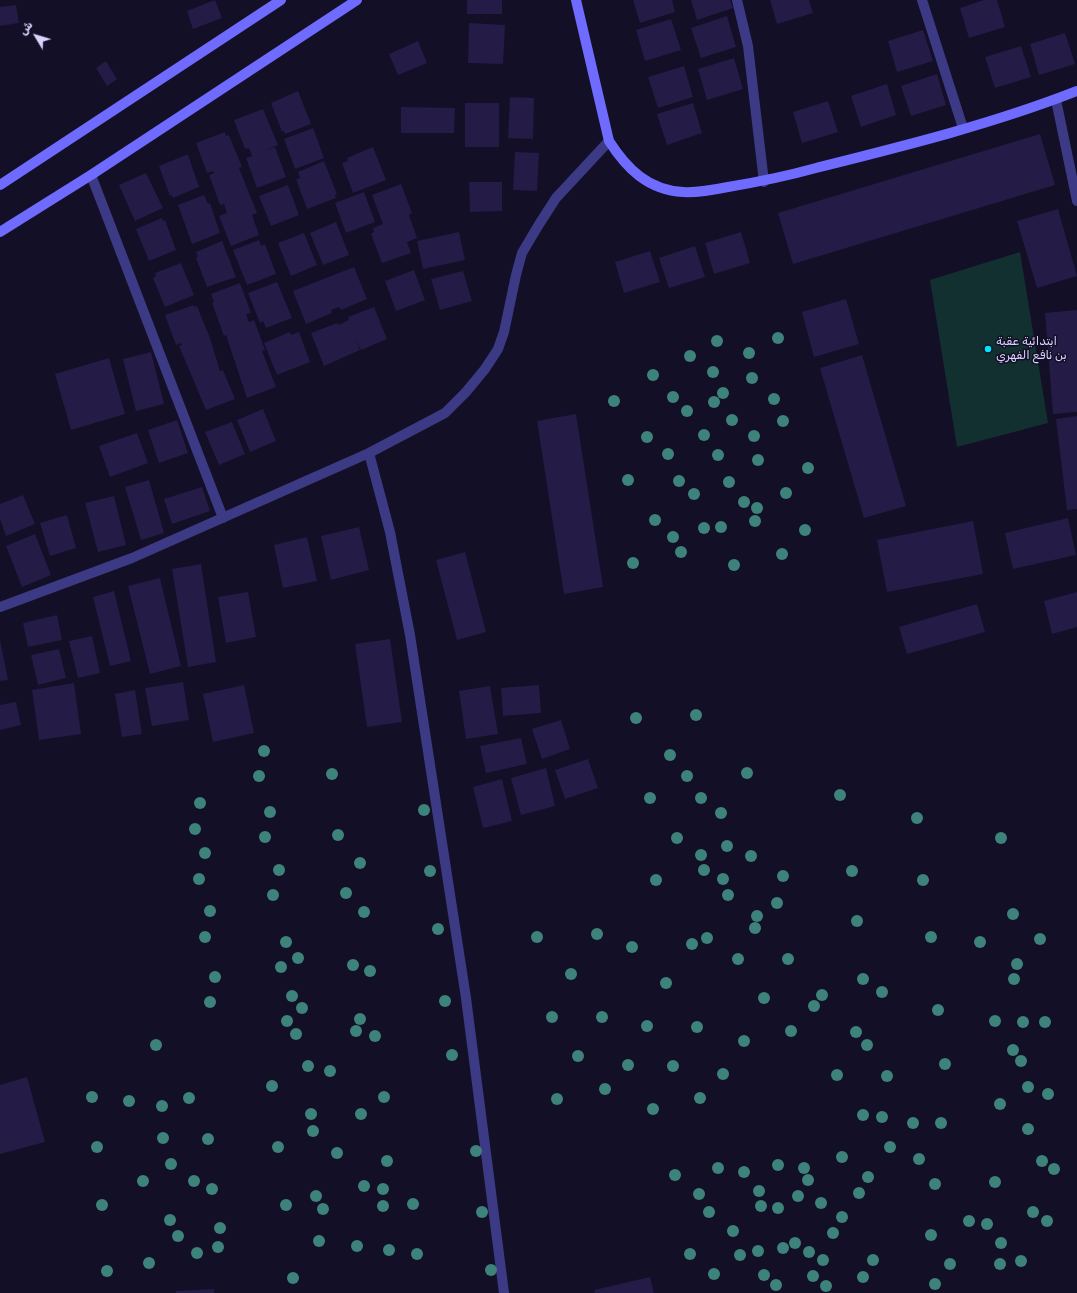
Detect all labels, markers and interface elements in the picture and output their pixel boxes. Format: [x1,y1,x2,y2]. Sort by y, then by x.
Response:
north arrow [16,16,56,56]
text: ش [17,19,36,38]
place label: ابتدائية عقبة بن نافع الفهري [996,335,1067,363]
marker: ابتدائية عقبة بن نافع الفهري [983,344,993,354]

